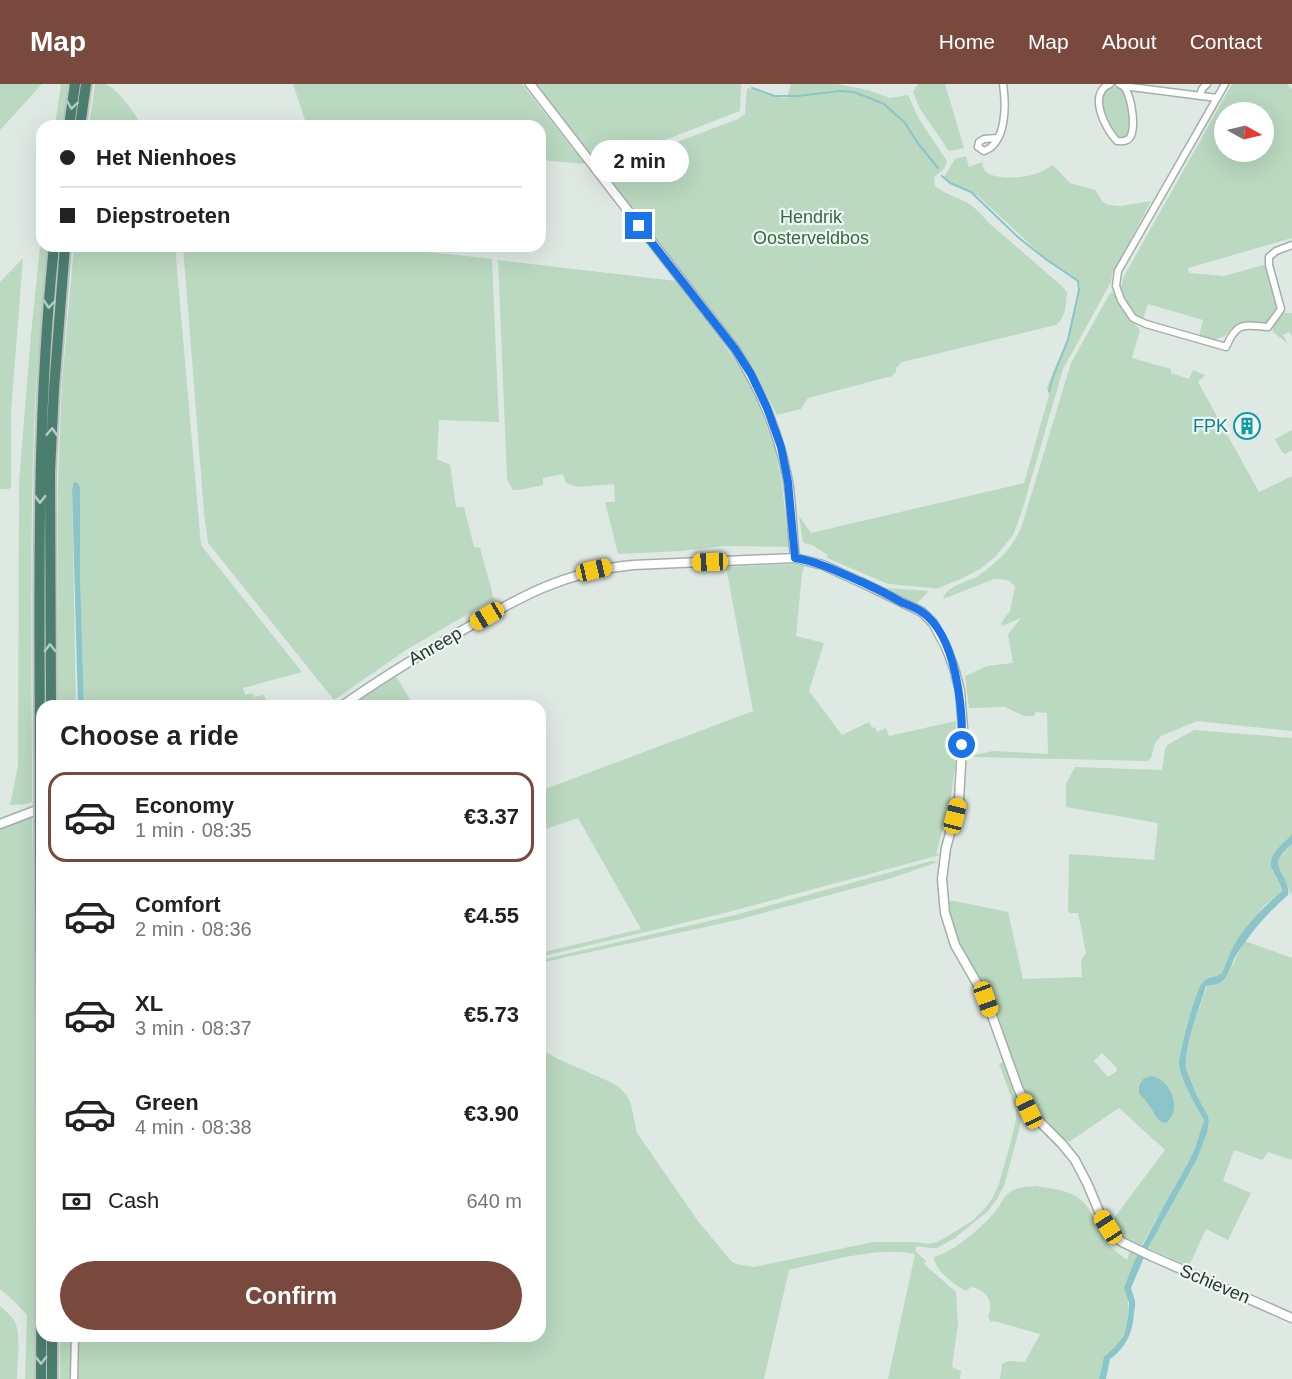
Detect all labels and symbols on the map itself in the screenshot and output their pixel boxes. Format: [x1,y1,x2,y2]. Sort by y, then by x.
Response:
one-way arrow [66,100,78,110]
north arrow [1214,102,1274,162]
callout: 2 min [590,139,688,181]
park label: Hendrik Oosterveldbos [753,207,869,248]
route end [625,212,652,239]
one-way arrow [43,300,56,309]
building icon: FPK [1232,411,1262,441]
place label: FPK [1193,416,1228,436]
one-way arrow [46,428,59,437]
one-way arrow [33,494,46,503]
car [692,552,728,572]
car [574,557,614,583]
car [467,599,507,633]
street label: Anreep [405,623,465,669]
one-way arrow [44,644,56,653]
route start [948,731,975,758]
car [942,796,968,836]
car [971,979,1001,1019]
car [1013,1091,1045,1131]
car [1091,1207,1125,1247]
street label: Schieven [1177,1260,1253,1308]
one-way arrow [35,1356,47,1365]

